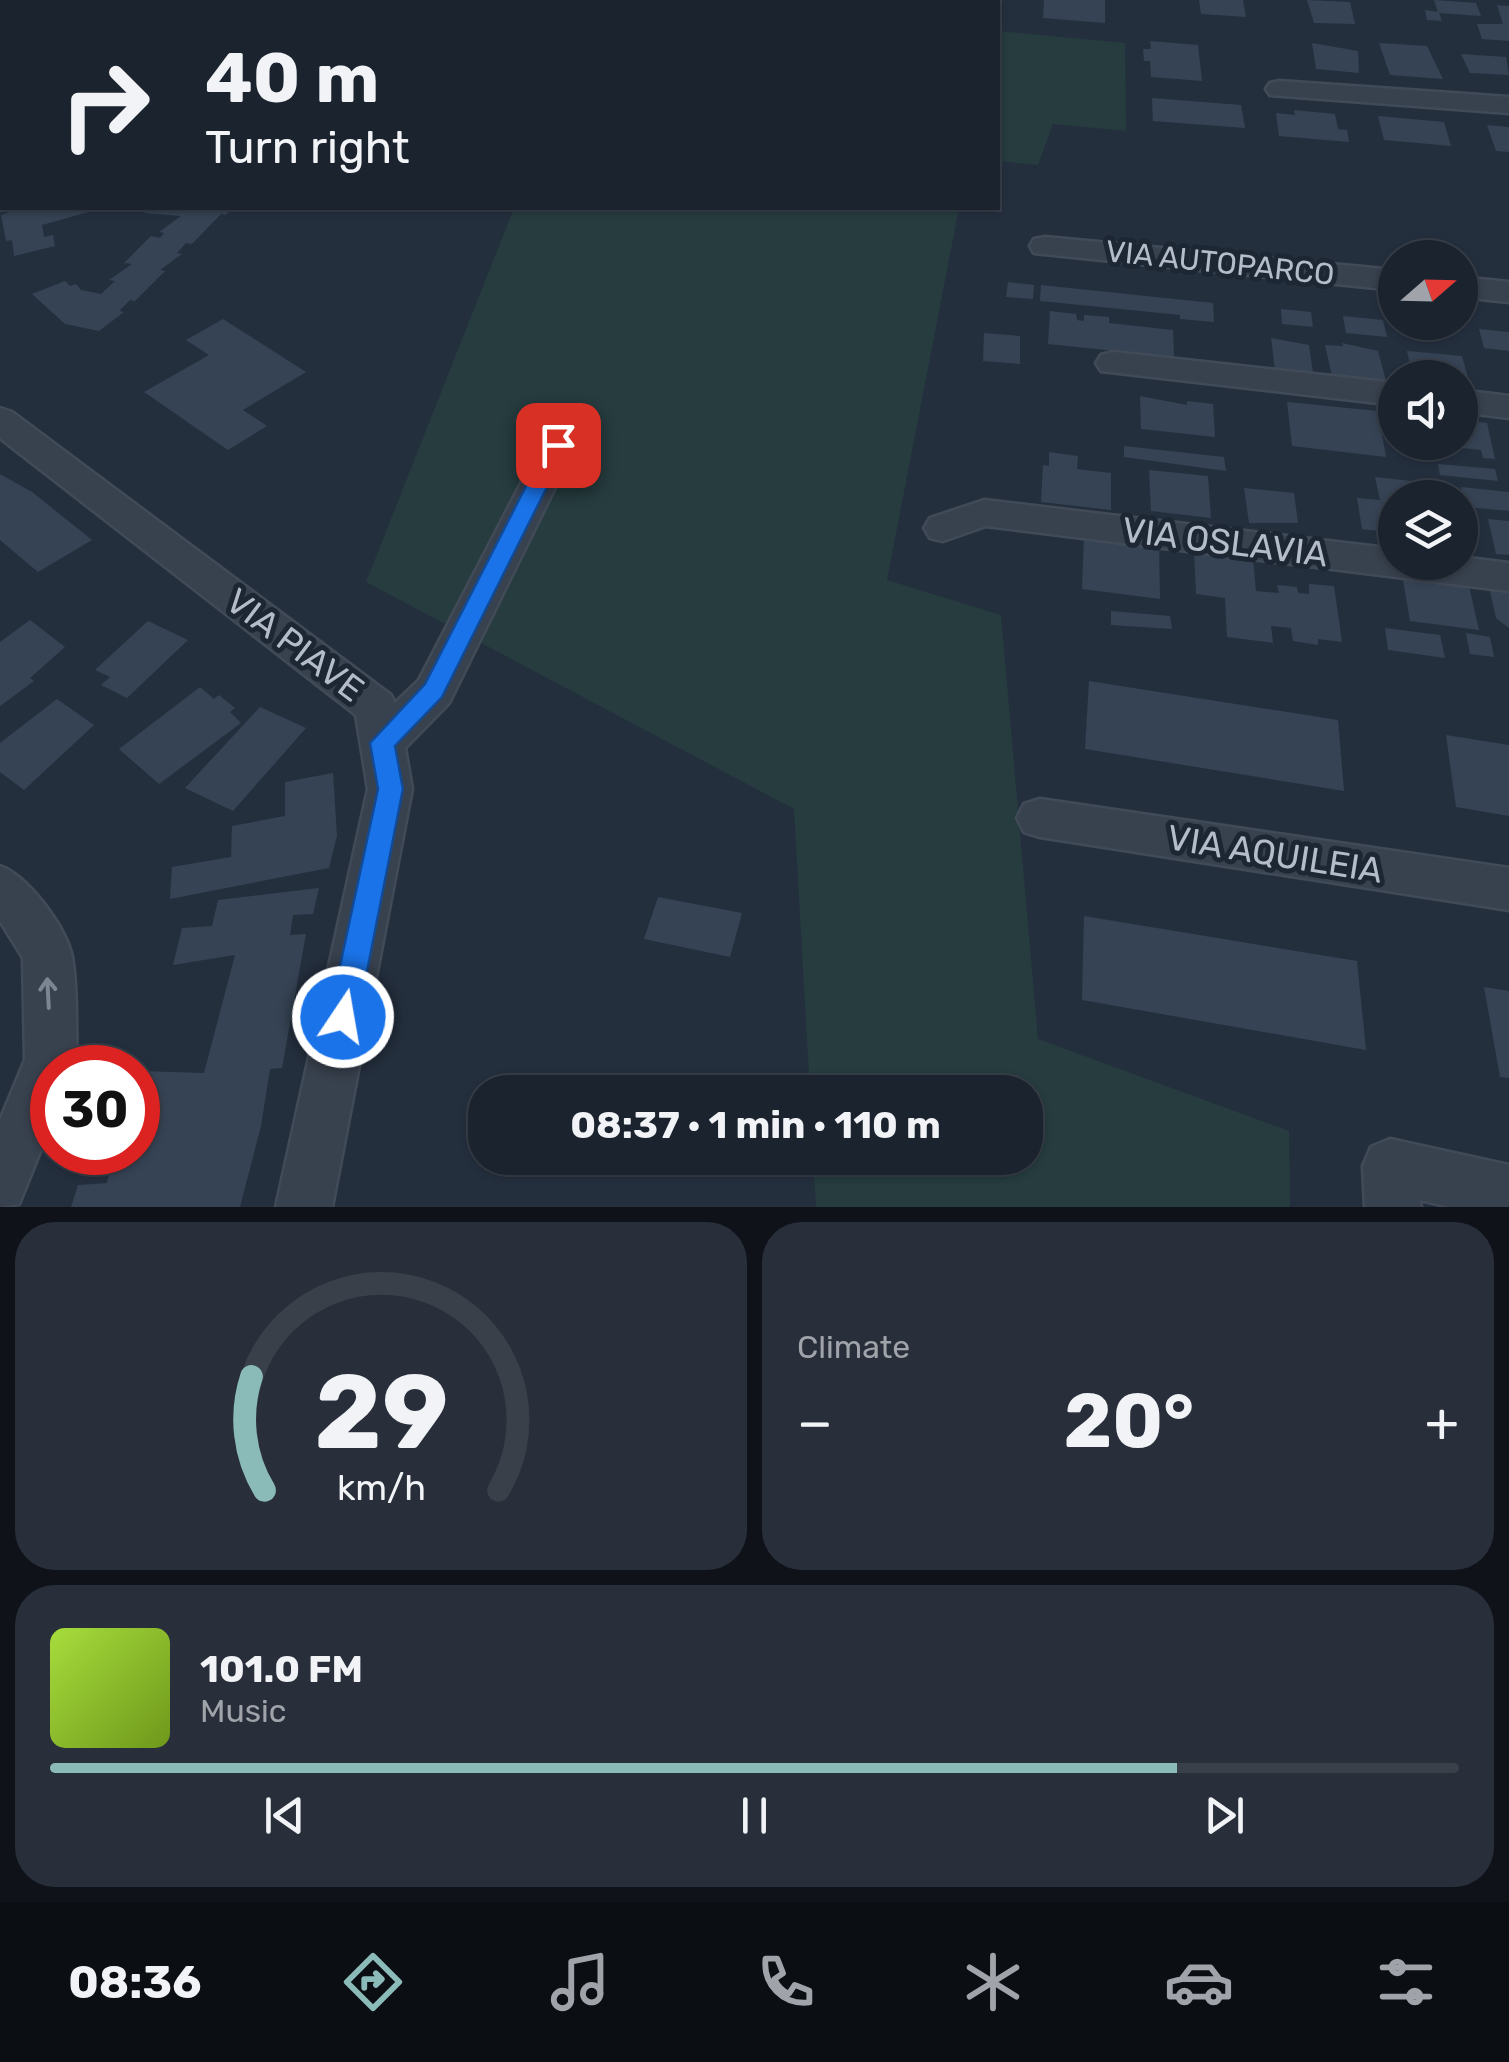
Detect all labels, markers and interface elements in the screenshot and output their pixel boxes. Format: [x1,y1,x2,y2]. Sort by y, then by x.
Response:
text: 40 m [205,37,379,120]
icon: right [40,40,170,170]
text: Turn right [205,121,409,174]
street label: VIA AUTOPARCO [1104,233,1336,293]
north arrow [1378,240,1478,340]
map controls [1378,240,1478,580]
button: sound [1378,360,1478,460]
pin [516,403,601,488]
icon: arrive [531,418,586,473]
button: layers [1378,480,1478,580]
street label: VIA OSLAVIA [1120,509,1330,575]
street label: VIA PIAVE [218,580,372,710]
street label: VIA AQUILEIA [1164,816,1386,892]
position arrow [291,965,395,1069]
one-way arrow [39,978,58,1010]
speed limit sign: 30 [30,1045,160,1175]
text: 08:37 · 1 min · 110 m [570,1102,941,1148]
text: Climate [797,1328,910,1366]
text: 29 [314,1351,448,1474]
text: 20° [1063,1377,1194,1466]
text: − [797,1390,833,1455]
text: + [1425,1390,1459,1455]
text: km/h [336,1467,426,1509]
text: 101.0 FM [200,1646,363,1692]
text: Music [200,1692,286,1730]
icon: previous [257,1788,312,1843]
icon: pause [727,1788,782,1843]
icon: next [1197,1788,1252,1843]
icon: directions [338,1947,408,2017]
icon: music [545,1947,615,2017]
icon: phone [751,1947,821,2017]
icon: climate [958,1947,1028,2017]
icon: car [1164,1947,1234,2017]
icon: filters [1371,1947,1441,2017]
text: 08:36 [68,1956,201,2009]

